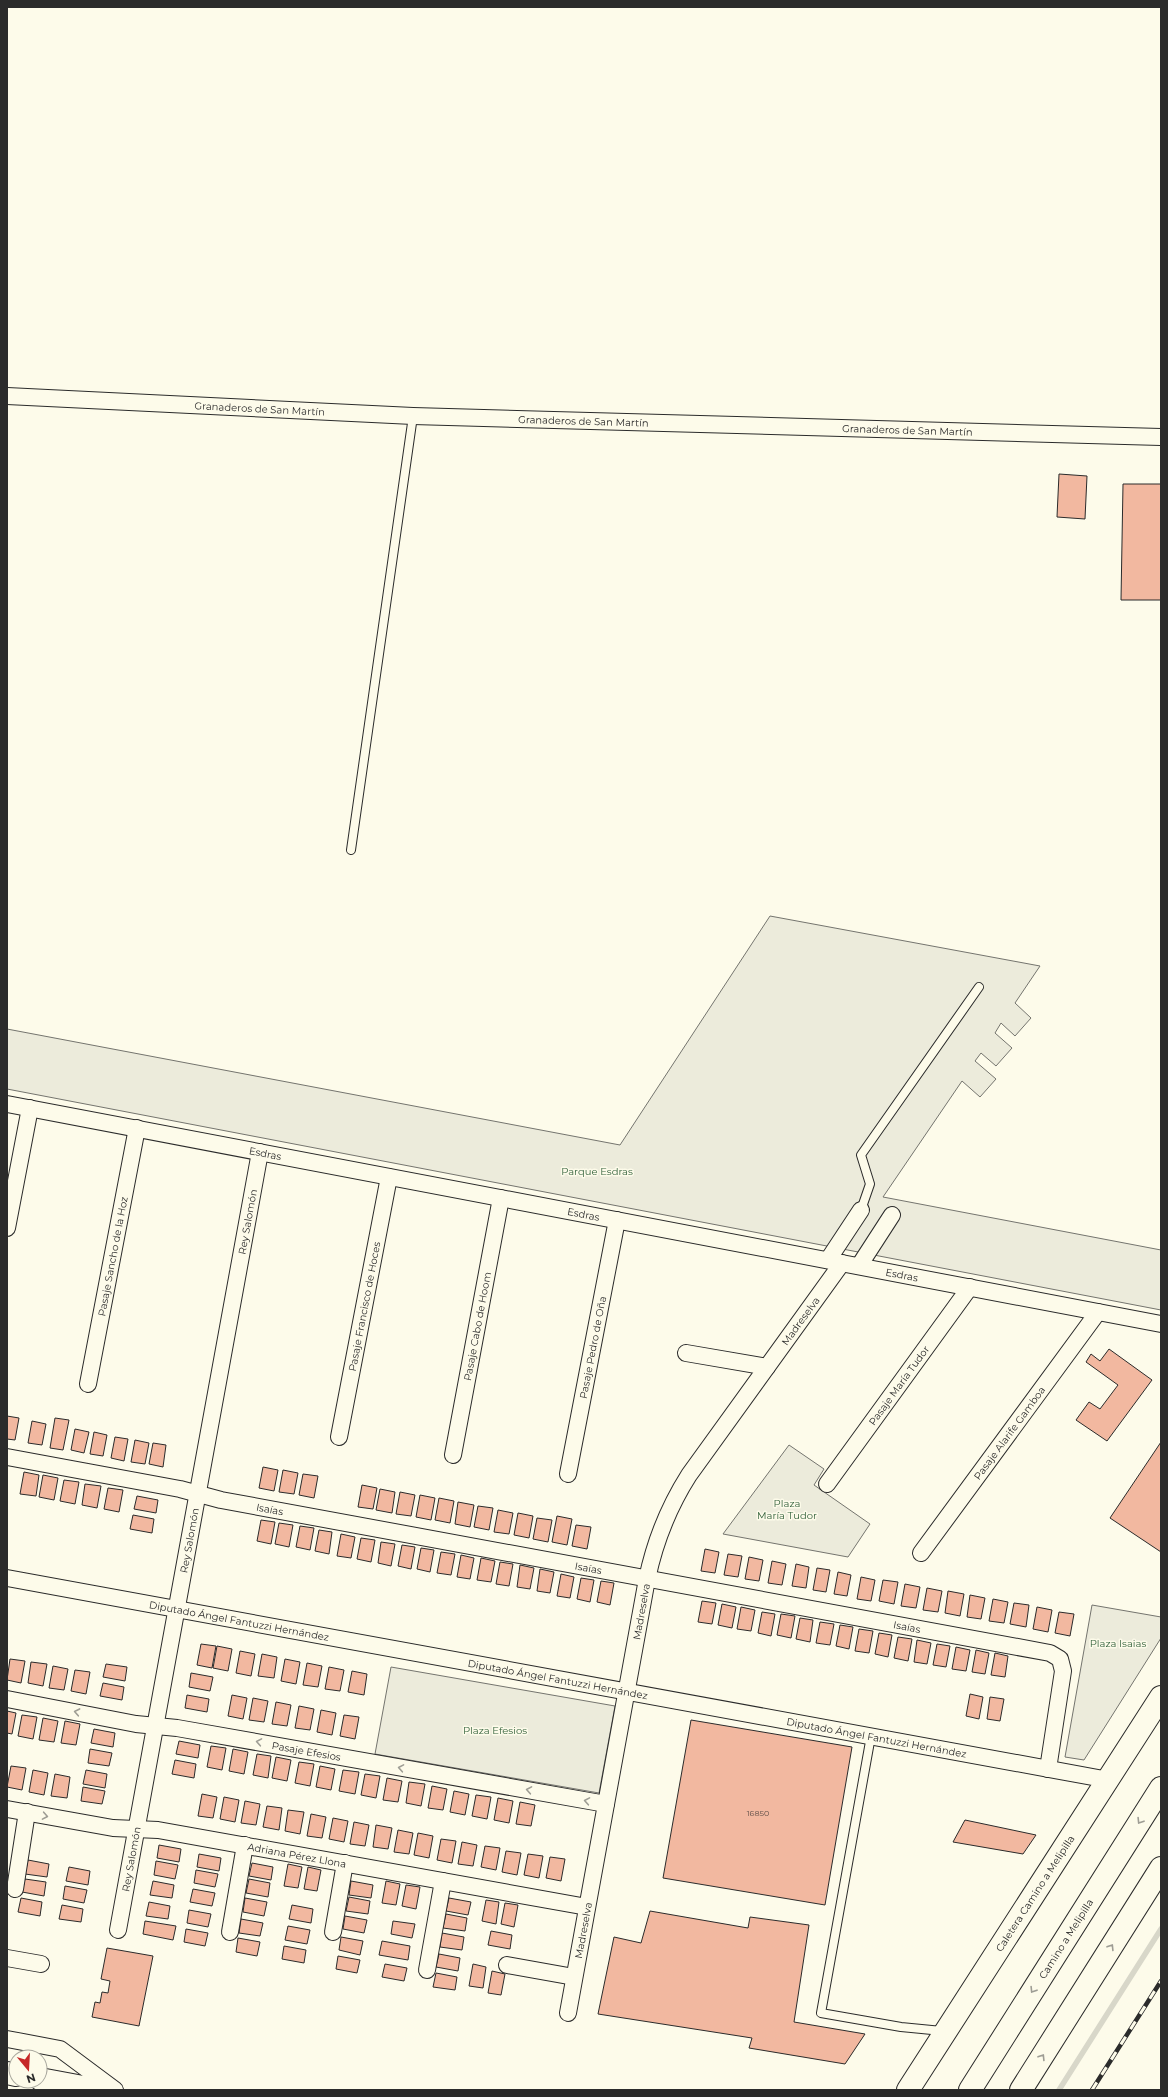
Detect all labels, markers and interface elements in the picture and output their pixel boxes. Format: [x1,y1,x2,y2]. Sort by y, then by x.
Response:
street label: Granaderos de San Martín [194,399,325,418]
street label: Granaderos de San Martín [518,412,649,429]
street label: Granaderos de San Martín [842,422,973,438]
street label: Esdras [248,1144,283,1163]
park label: Parque Esdras [561,1165,633,1178]
street label: Rey Salomón [235,1188,260,1255]
street label: Pasaje Sancho de la Hoz [95,1195,130,1317]
street label: Esdras [566,1204,601,1223]
street label: Pasaje Francisco de Hoces [345,1240,383,1372]
street label: Esdras [885,1265,919,1284]
street label: Pasaje Cabo de Hoom [461,1271,494,1382]
street label: Madreselva [778,1294,822,1348]
street label: Pasaje Pedro de Oña [576,1295,609,1400]
street label: Pasaje María Tudor [865,1343,932,1428]
street label: Pasaje Alarife Gamboa [971,1384,1048,1482]
park label: Plaza María Tudor [757,1497,817,1522]
street label: Isaías [255,1500,285,1518]
street label: Rey Salomón [177,1507,201,1574]
street label: Isaías [574,1559,603,1577]
street label: Madreselva [630,1582,653,1641]
street label: Diputado Ángel Fantuzzi Hernández [148,1598,330,1643]
street label: Isaías [892,1618,922,1636]
park label: Plaza Isaias [1090,1637,1146,1650]
street label: Diputado Ángel Fantuzzi Hernández [467,1656,649,1702]
one-way arrow [74,1709,81,1717]
street label: Diputado Ángel Fantuzzi Hernández [785,1715,968,1760]
park label: Plaza Efesios [463,1724,527,1737]
street label: Pasaje Efesios [271,1738,342,1763]
one-way arrow [256,1739,262,1747]
one-way arrow [398,1764,404,1772]
one-way arrow [526,1787,532,1795]
one-way arrow [584,1797,590,1805]
house number: 16850 [747,1808,769,1818]
one-way arrow [42,1811,48,1819]
one-way arrow [1137,1817,1145,1824]
street label: Rey Salomón [119,1826,143,1893]
street label: Caletera Camino a Melipilla [992,1833,1076,1953]
street label: Adriana Pérez Llona [247,1840,347,1870]
street label: Camino a Melipilla [1037,1897,1095,1981]
street label: Madreselva [572,1901,595,1960]
one-way arrow [1106,1944,1114,1951]
one-way arrow [1031,1986,1038,1993]
north arrow [8,2049,48,2089]
one-way arrow [1037,2054,1045,2061]
text: N [25,2070,37,2087]

